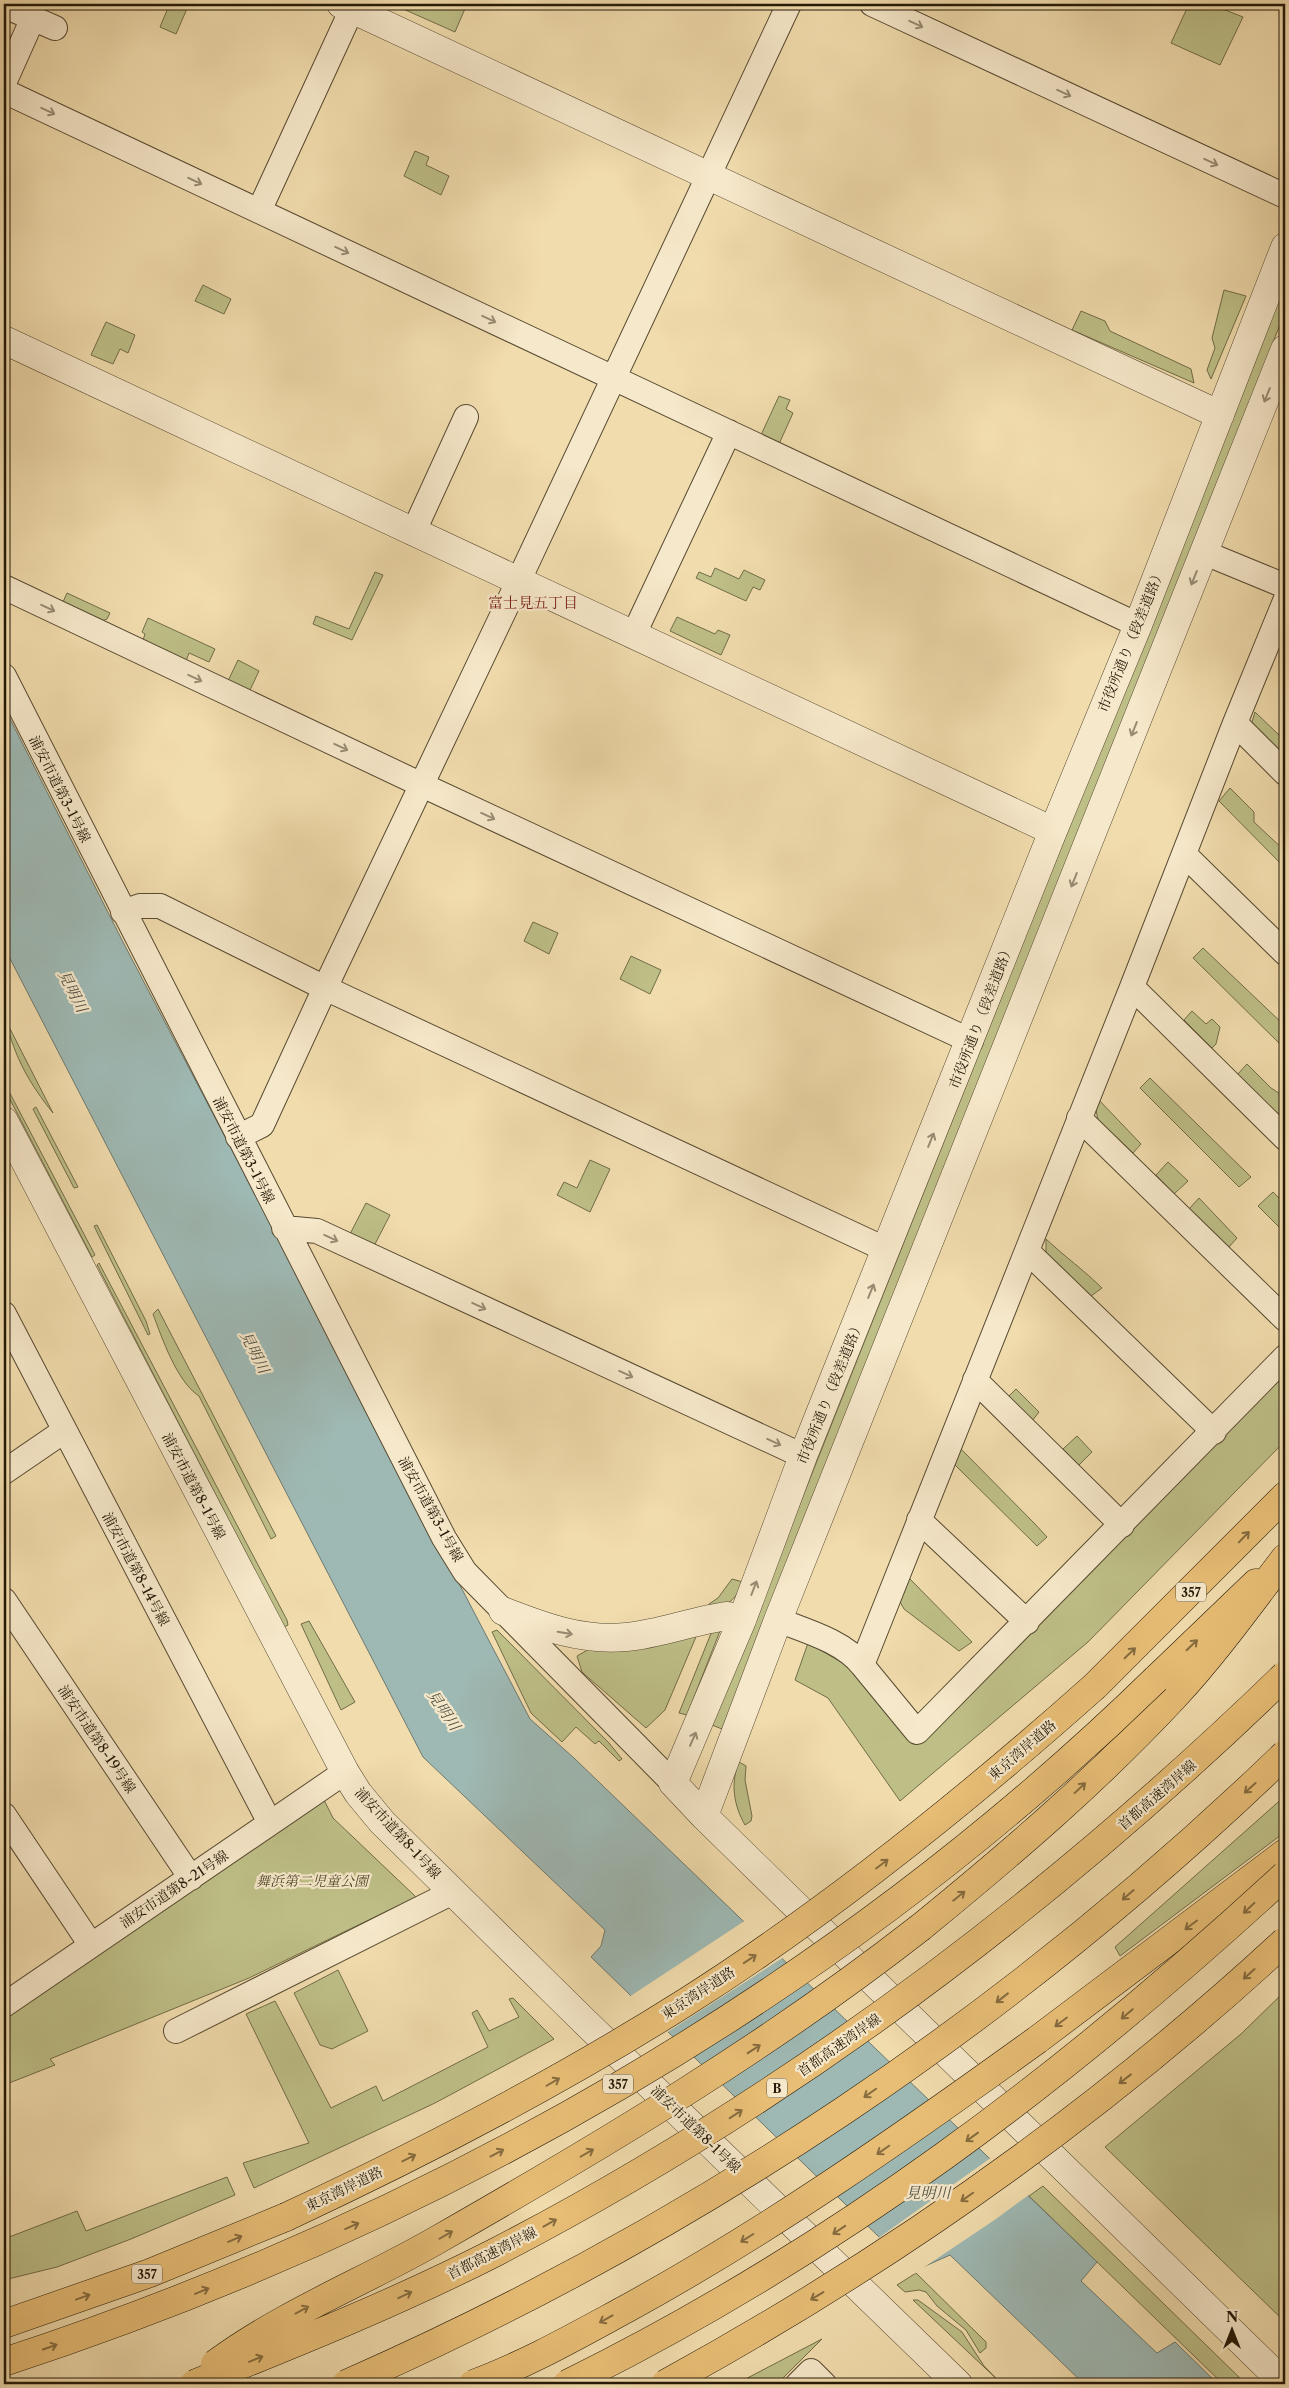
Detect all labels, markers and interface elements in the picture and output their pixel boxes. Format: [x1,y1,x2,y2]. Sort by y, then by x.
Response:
one-way arrow [909,20,924,30]
one-way arrow [1056,89,1071,98]
one-way arrow [40,107,55,117]
one-way arrow [1203,157,1218,167]
one-way arrow [187,176,202,186]
one-way arrow [334,245,349,255]
one-way arrow [481,315,496,324]
one-way arrow [1262,387,1271,402]
street label: 市役所通り（段差道路） [1094,565,1168,715]
one-way arrow [1189,570,1199,585]
district label: 富士見五丁目 [488,593,578,612]
one-way arrow [40,604,55,613]
one-way arrow [187,673,202,683]
one-way arrow [1129,721,1138,736]
street label: 浦安市道第3-1号線 [25,732,95,846]
one-way arrow [334,742,349,752]
one-way arrow [481,812,496,822]
one-way arrow [1069,872,1078,887]
street label: 市役所通り（段差道路） [945,941,1017,1091]
water label: 見明川 [54,967,93,1017]
street label: 浦安市道第3-1号線 [209,1093,279,1207]
one-way arrow [927,1133,937,1148]
one-way arrow [323,1234,338,1243]
one-way arrow [867,1283,876,1299]
one-way arrow [471,1302,486,1311]
street label: 市役所通り（段差道路） [793,1317,867,1467]
water label: 見明川 [236,1328,275,1378]
one-way arrow [618,1370,633,1379]
street label: 浦安市道第8-1号線 [158,1429,230,1543]
one-way arrow [766,1438,781,1448]
street label: 浦安市道第3-1号線 [395,1453,467,1565]
street label: 浦安市道第8-14号線 [98,1509,174,1629]
one-way arrow [1238,1532,1250,1544]
one-way arrow [750,1581,759,1596]
road number: 357 [1176,1582,1206,1601]
one-way arrow [557,1628,573,1638]
one-way arrow [1185,1639,1198,1651]
one-way arrow [1123,1647,1136,1659]
street label: 浦安市道第8-19号線 [54,1681,140,1797]
water label: 見明川 [424,1686,466,1736]
street label: 東京湾岸道路 [984,1716,1060,1784]
one-way arrow [688,1732,698,1747]
street label: 首都高速湾岸線 [1114,1756,1200,1834]
one-way arrow [1074,1782,1087,1794]
one-way arrow [1243,1782,1256,1794]
street label: 浦安市道第8-1号線 [351,1784,445,1882]
street label: 浦安市道第8-21号線 [116,1846,232,1932]
one-way arrow [875,1858,888,1869]
park label: 舞浜第二児童公園 [256,1872,370,1890]
one-way arrow [1121,1889,1134,1901]
one-way arrow [952,1891,965,1902]
one-way arrow [1243,1902,1256,1914]
one-way arrow [1184,1920,1198,1930]
one-way arrow [743,1954,757,1964]
street label: 東京湾岸道路 [658,1963,738,2023]
one-way arrow [1243,1969,1256,1980]
one-way arrow [996,1992,1009,2003]
one-way arrow [1121,2009,1134,2020]
street label: 首都高速湾岸線 [794,2010,884,2080]
one-way arrow [1055,2017,1068,2028]
one-way arrow [747,2044,761,2054]
one-way arrow [1119,2073,1132,2084]
road number: 357 [603,2074,633,2094]
one-way arrow [545,2076,559,2086]
road number: B [767,2078,787,2098]
street label: 浦安市道第8-1号線 [647,2081,745,2177]
one-way arrow [864,2088,878,2098]
one-way arrow [728,2109,742,2119]
one-way arrow [965,2132,979,2142]
one-way arrow [877,2145,891,2155]
one-way arrow [489,2148,504,2158]
one-way arrow [579,2148,593,2158]
one-way arrow [401,2153,416,2162]
street label: 東京湾岸道路 [302,2162,386,2216]
water label: 見明川 [905,2183,952,2202]
one-way arrow [960,2192,974,2202]
one-way arrow [543,2218,558,2228]
one-way arrow [344,2221,359,2231]
street label: 首都高速湾岸線 [444,2223,540,2283]
one-way arrow [832,2225,846,2235]
one-way arrow [438,2229,453,2239]
one-way arrow [227,2233,242,2243]
one-way arrow [741,2234,755,2244]
road number: 357 [132,2264,162,2284]
one-way arrow [195,2285,210,2294]
one-way arrow [397,2290,412,2299]
one-way arrow [75,2292,90,2301]
one-way arrow [810,2292,824,2302]
one-way arrow [294,2305,309,2314]
north arrow [1206,2306,1256,2356]
text: N [1226,2308,1238,2326]
one-way arrow [600,2315,614,2325]
one-way arrow [42,2342,57,2351]
one-way arrow [248,2354,263,2363]

